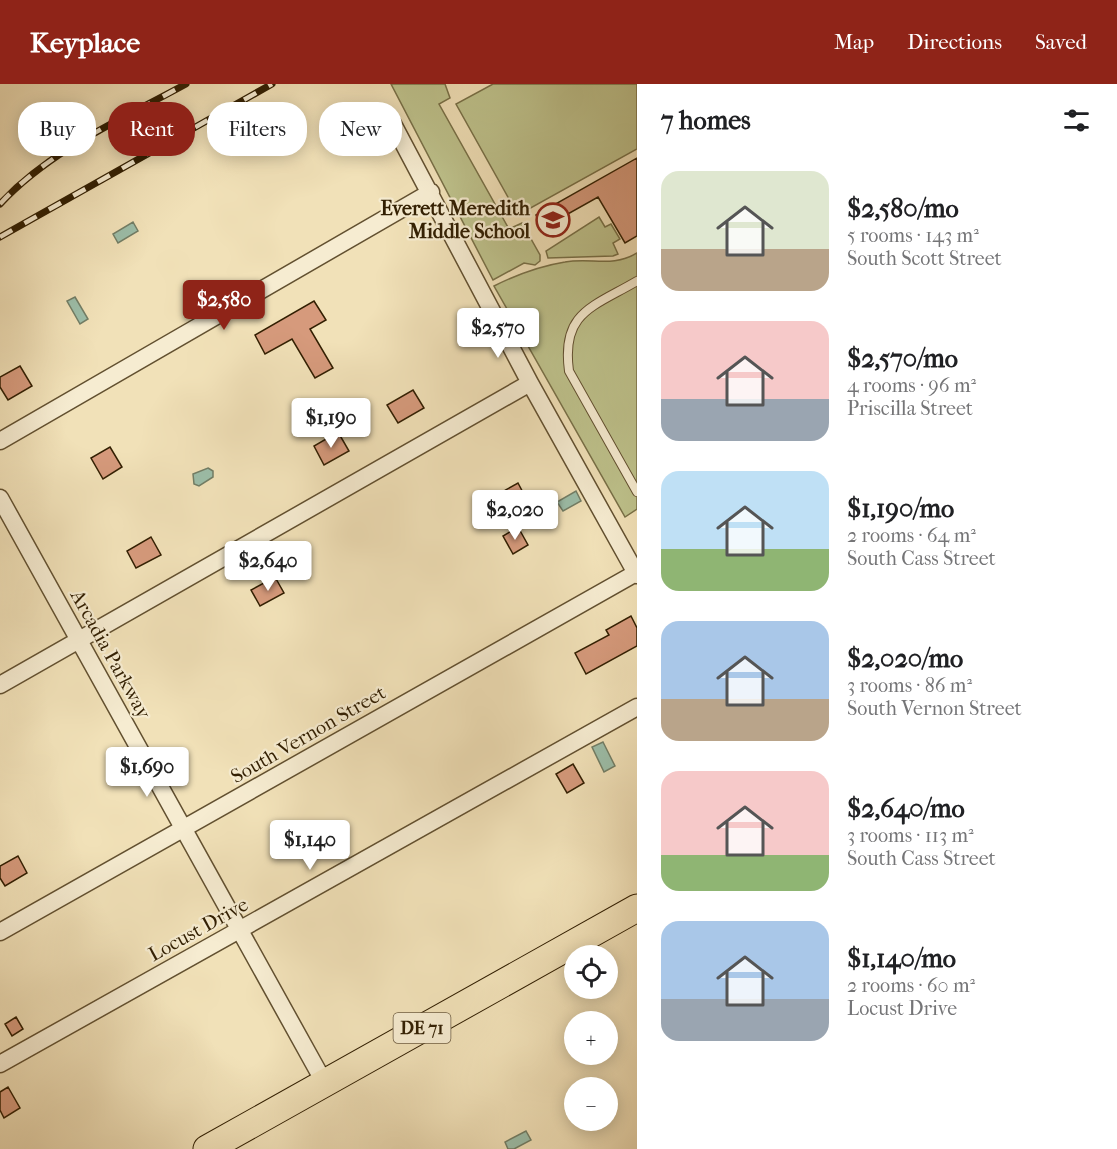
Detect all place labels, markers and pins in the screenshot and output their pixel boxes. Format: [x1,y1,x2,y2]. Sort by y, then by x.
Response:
place label: Everett Meredith Middle School [380,197,531,243]
school or university icon: Everett Meredith Middle School [535,202,571,238]
pin: $2,580 [175,280,273,331]
pin: $2,570 [449,308,547,359]
pin: $1,190 [282,398,380,449]
pin: $2,020 [466,490,564,541]
pin: $2,640 [219,541,317,592]
pin: $1,690 [98,747,196,798]
pin: $1,140 [261,820,359,871]

